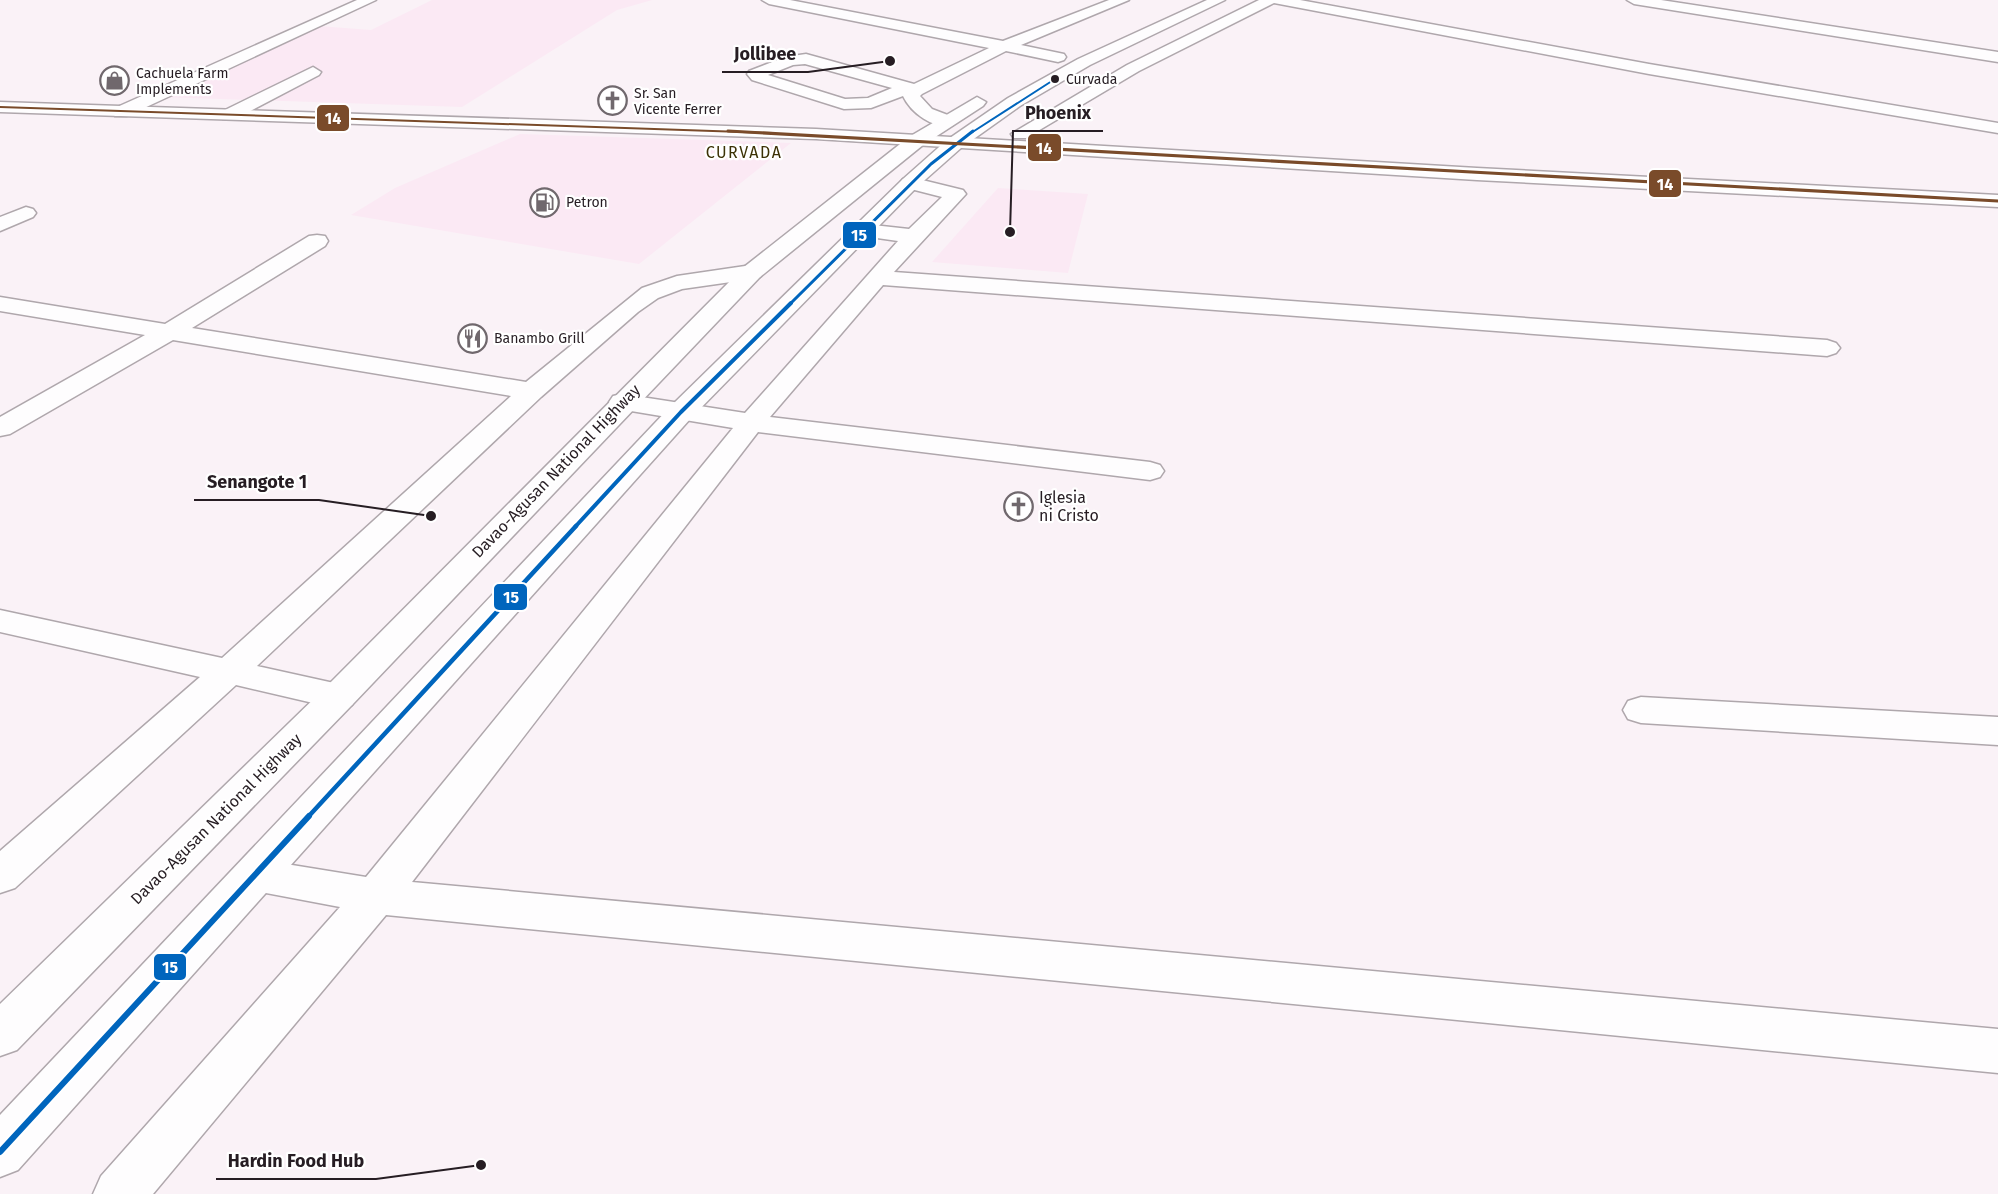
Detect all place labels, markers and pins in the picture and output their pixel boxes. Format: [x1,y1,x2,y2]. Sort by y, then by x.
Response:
callout: Jollibee [722,36,808,72]
shop icon: Cachuela Farm Implements [99,65,131,97]
place label: Cachuela Farm Implements [136,65,228,98]
place label: Curvada [1066,71,1117,88]
marker: Curvada [1049,73,1061,85]
church icon: Sr. San Vicente Ferrer [597,85,629,117]
place label: Sr. San Vicente Ferrer [634,85,722,118]
callout: Phoenix [1013,95,1103,131]
fuel station icon: Petron [529,186,561,218]
place label: Petron [566,194,608,211]
restaurant icon: Banambo Grill [457,322,489,354]
place label: Banambo Grill [494,330,585,347]
callout: Senangote 1 [194,464,319,500]
place label: Iglesia ni Cristo [1039,488,1099,525]
church icon: Iglesia ni Cristo [1002,490,1034,522]
callout: Hardin Food Hub [216,1143,376,1179]

